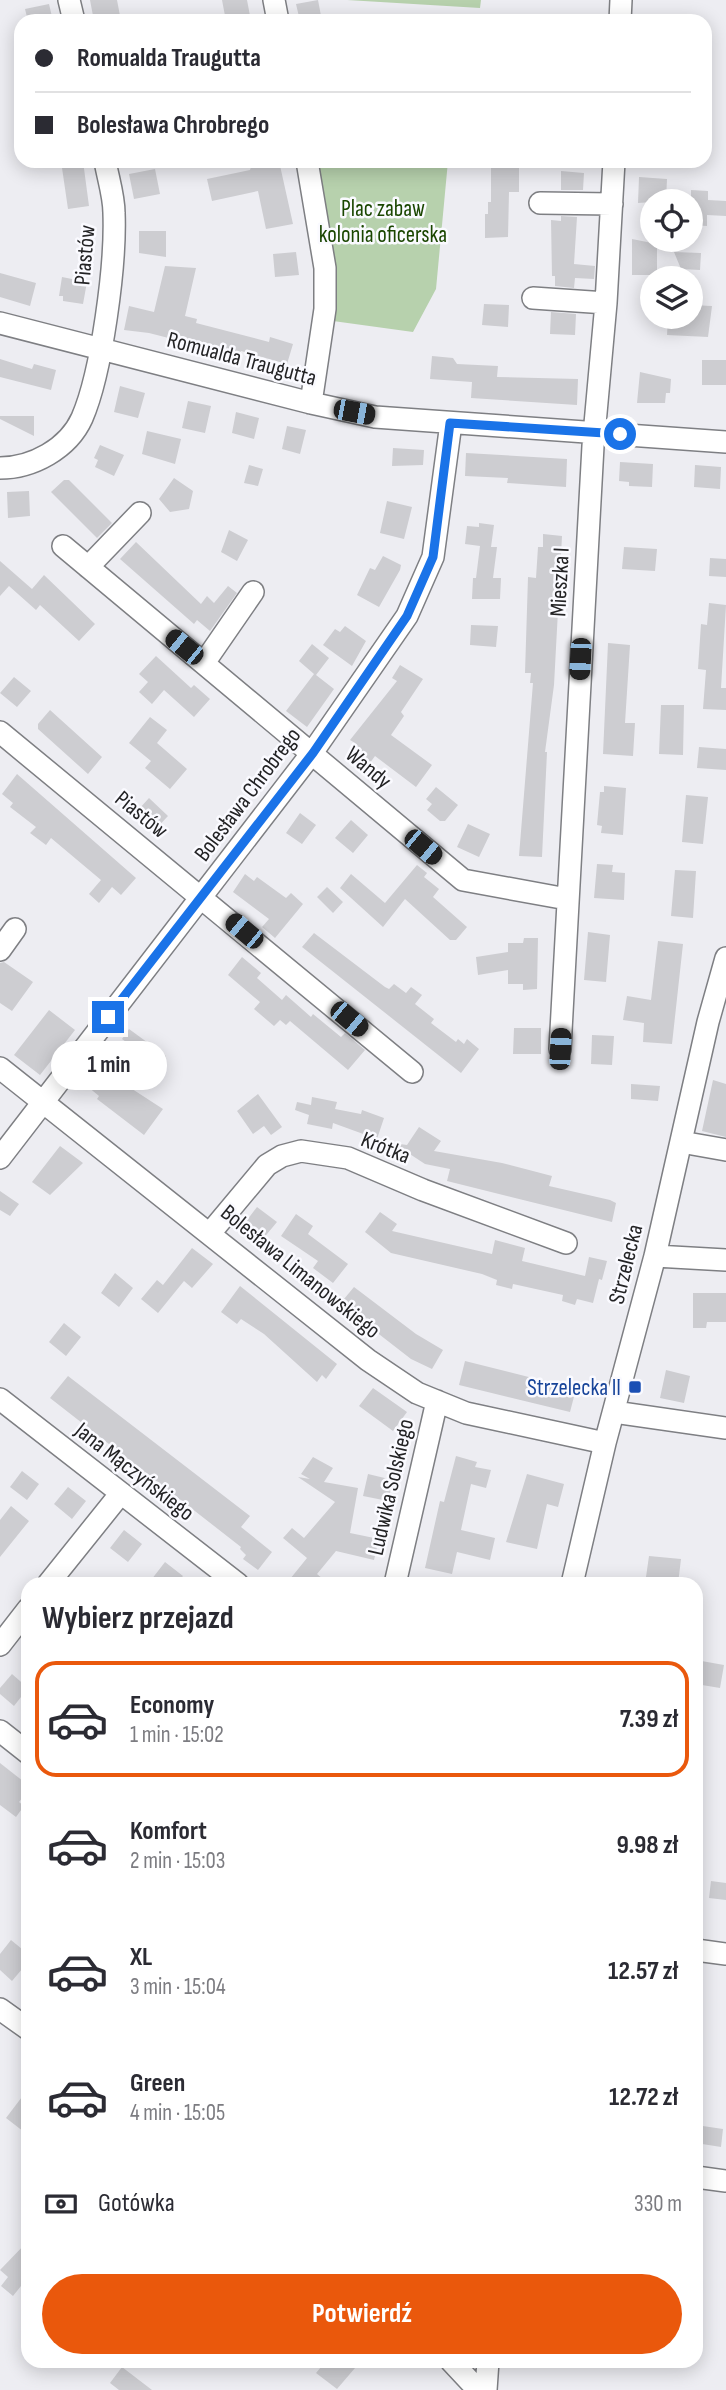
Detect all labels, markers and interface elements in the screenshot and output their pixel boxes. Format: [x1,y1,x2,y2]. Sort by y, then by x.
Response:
text: Romualda Traugutta [77,43,261,74]
text: Bolesława Chrobrego [77,110,269,141]
map controls [640,189,703,329]
button: locate [640,189,703,252]
park label: Plac zabaw kolonia oficerska [319,195,447,249]
street label: Piastów [68,224,102,286]
button: layers [640,266,703,329]
street label: Romualda Traugutta [164,326,319,392]
car [332,398,377,426]
route start [604,418,636,450]
street label: Mieszka I [544,547,576,617]
car [162,626,207,668]
car [569,637,592,681]
street label: Bolesława Chrobrego [188,722,307,867]
street label: Wandy [340,740,397,795]
street label: Piastów [109,785,174,845]
car [401,825,446,869]
car [222,909,267,953]
car [327,997,372,1041]
route end [92,1001,124,1033]
car [549,1027,572,1071]
callout: 1 min [50,1042,166,1090]
text: 1 min [88,1051,130,1079]
street label: Krótka [357,1125,414,1170]
street label: Bolesława Limanowskiego [215,1199,386,1345]
street label: Strzelecka [603,1222,649,1307]
place label: Strzelecka II [527,1374,621,1402]
marker: Strzelecka II [627,1379,643,1395]
street label: Jana Mączyńskiego [68,1416,200,1527]
street label: Ludwika Solskiego [362,1416,420,1558]
text: Wybierz przejazd [42,1599,234,1638]
icon: car [46,1688,109,1751]
text: Economy [130,1690,214,1721]
text: 7.39 zł [620,1704,678,1735]
text: 1 min · 15:02 [130,1721,224,1749]
icon: car [46,1814,109,1877]
text: Komfort [130,1816,207,1847]
text: 9.98 zł [616,1830,678,1861]
text: 2 min · 15:03 [130,1847,225,1875]
icon: car [46,1940,109,2003]
text: XL [130,1942,152,1973]
text: 12.57 zł [608,1956,678,1987]
text: 3 min · 15:04 [130,1973,226,2001]
icon: car [46,2066,109,2129]
text: Green [130,2068,185,2099]
text: 12.72 zł [609,2082,678,2113]
text: 4 min · 15:05 [130,2099,225,2127]
icon: cash [42,2185,80,2223]
text: Gotówka [98,2188,175,2219]
text: 330 m [634,2190,682,2218]
button: Potwierdź [42,2274,682,2354]

